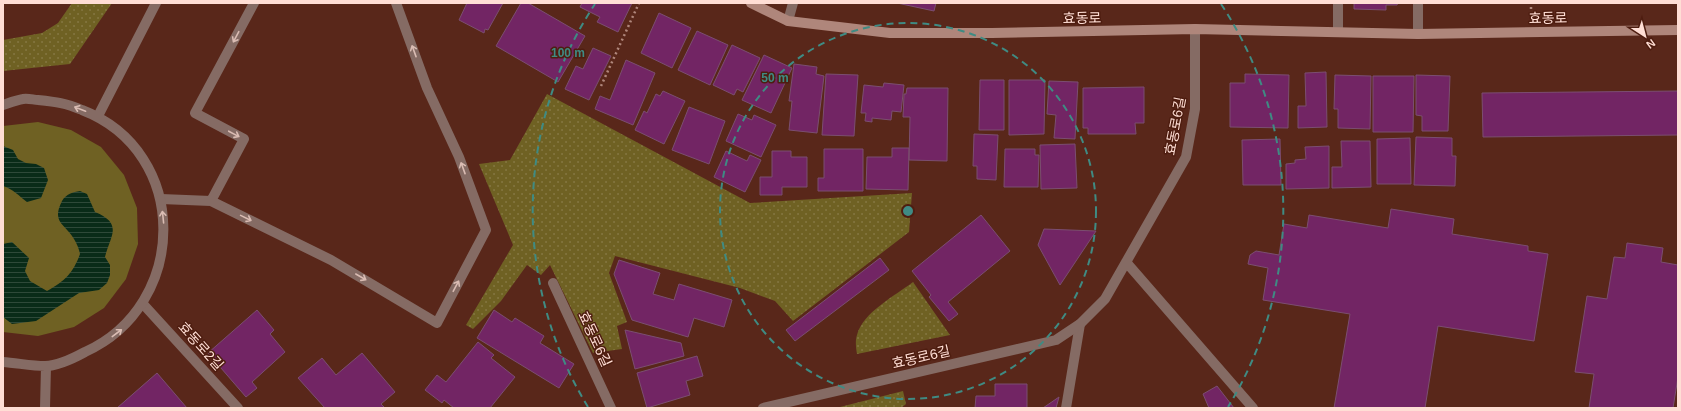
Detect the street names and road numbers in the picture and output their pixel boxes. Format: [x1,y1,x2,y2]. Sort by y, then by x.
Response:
street label: 효동로 [1063,10,1102,26]
street label: 효동로 [1529,10,1568,26]
street label: 효동로6길 [1161,95,1189,157]
street label: 효동로6길 [575,309,615,369]
street label: 효동로2길 [175,319,227,373]
street label: 효동로6길 [890,343,952,371]

